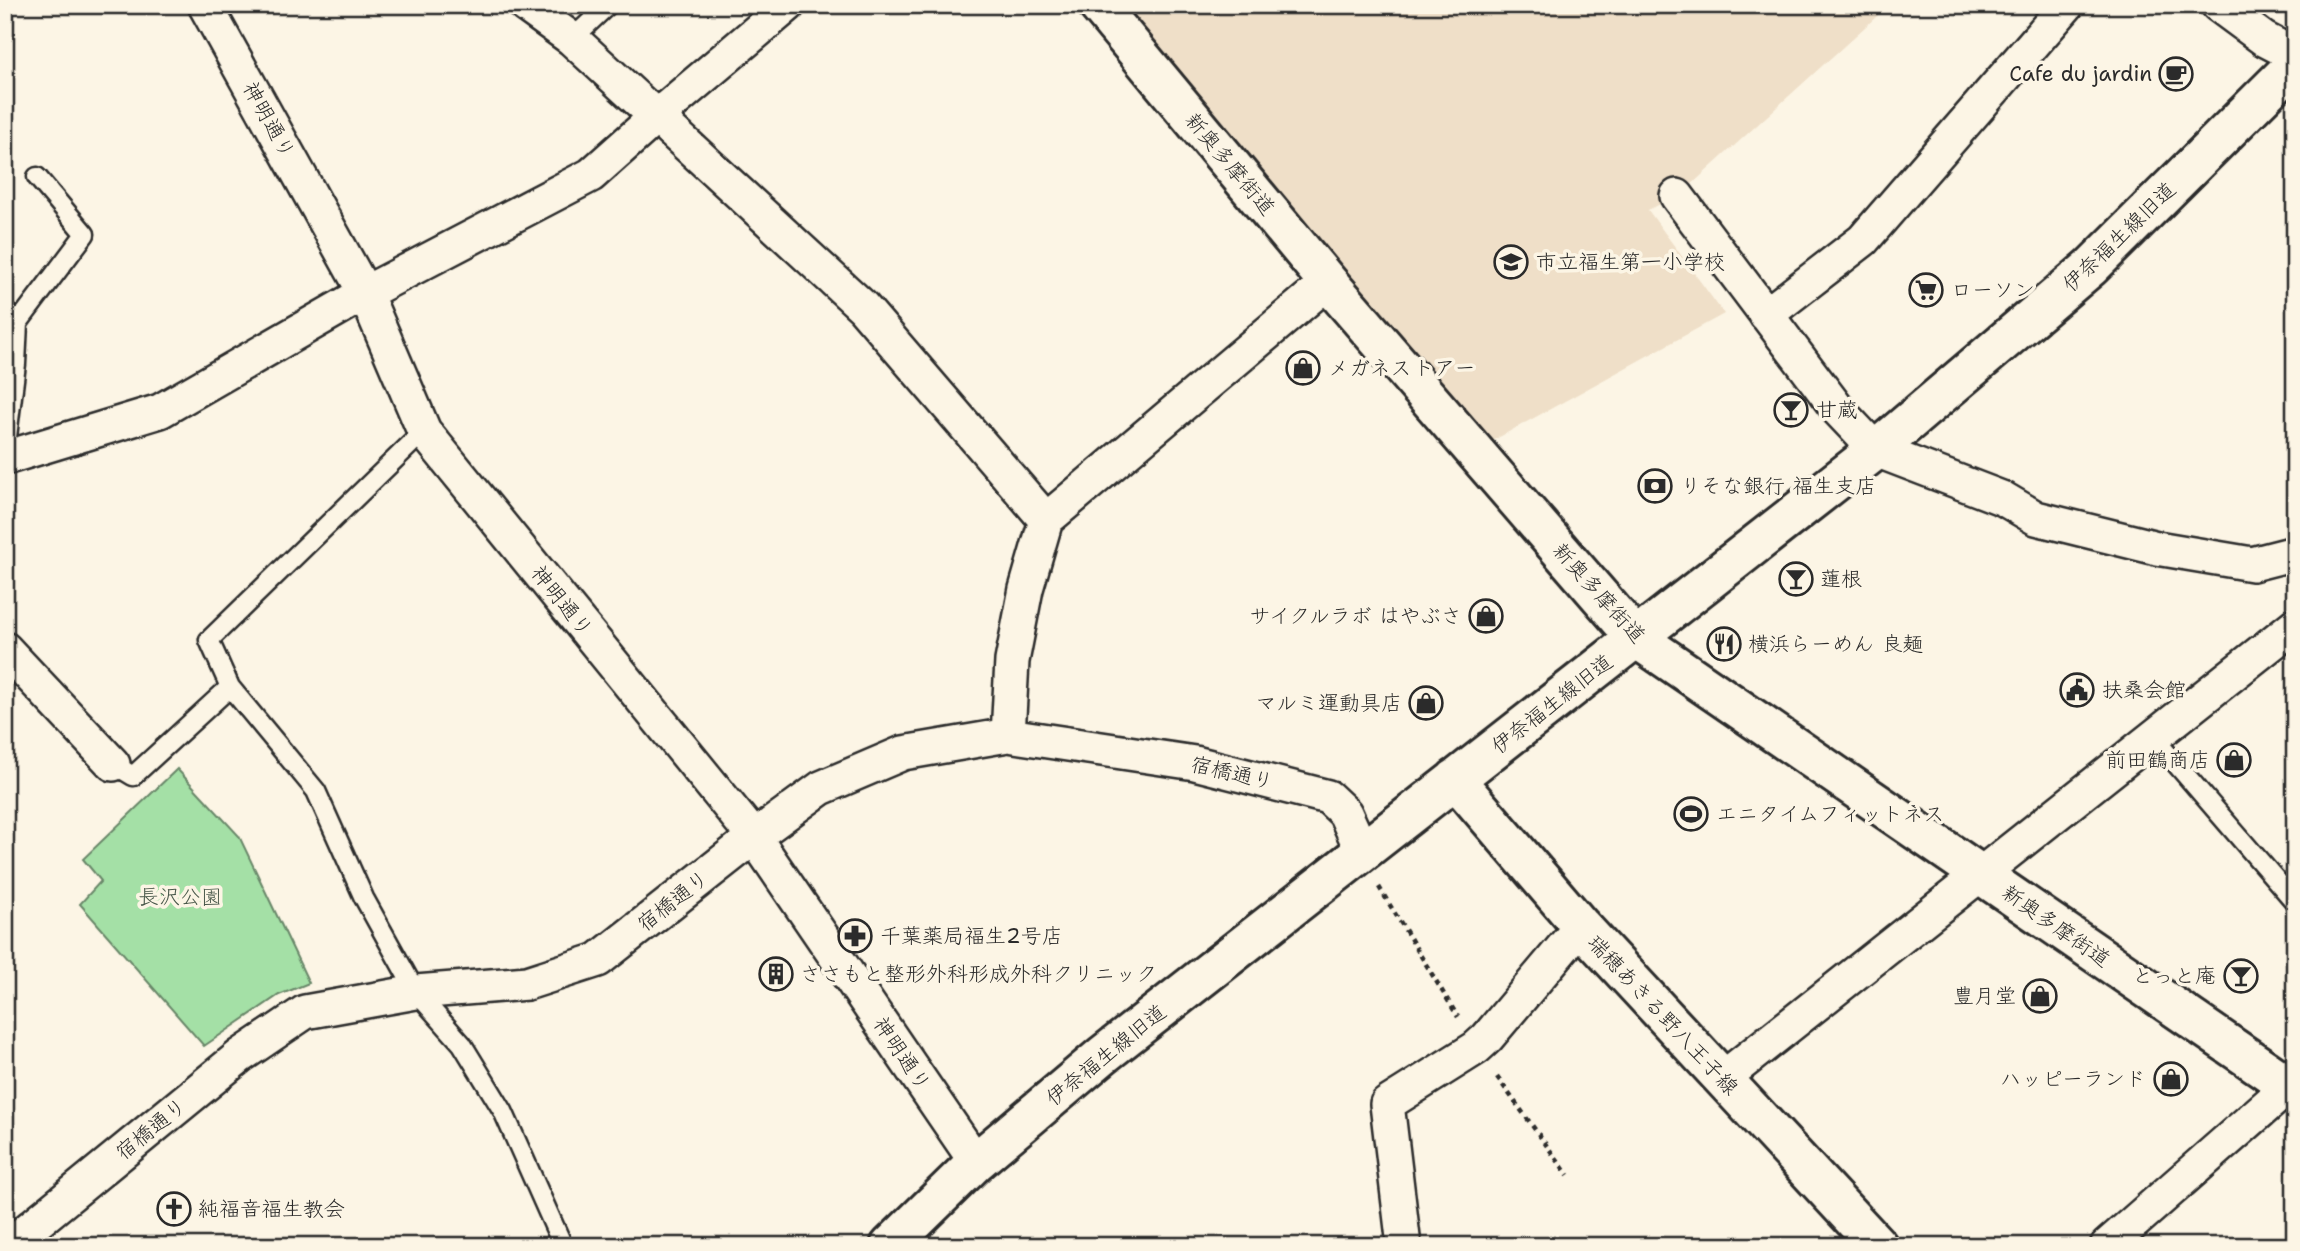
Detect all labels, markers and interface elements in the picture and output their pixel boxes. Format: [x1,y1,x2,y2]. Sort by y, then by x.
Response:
cafe icon: Cafe du jardin [2157,55,2195,93]
place label: Cafe du jardin [2009,60,2152,88]
street label: 神明通り [236,76,302,164]
street label: 新奥多摩街道 [1179,107,1281,221]
street label: 伊奈福生線旧道 [2056,176,2182,298]
school or university icon: 市立福生第一小学校 [1492,243,1530,281]
place label: 市立福生第一小学校 [1536,248,1725,276]
supermarket icon: ローソン [1907,271,1945,309]
place label: ローソン [1951,276,2035,304]
shop icon: メガネストアー [1284,349,1322,387]
place label: メガネストアー [1328,354,1475,382]
bar icon: 甘蔵 [1772,391,1810,429]
place label: 甘蔵 [1816,396,1858,424]
bank icon: りそな銀行 福生支店 [1636,467,1674,505]
place label: りそな銀行 福生支店 [1680,472,1876,500]
street label: 新奥多摩街道 [1546,537,1652,649]
street label: 神明通り [525,560,599,642]
bar icon: 蓮根 [1777,560,1815,598]
place label: 蓮根 [1820,565,1862,593]
shop icon: サイクルラボ はやぶさ [1467,597,1505,635]
place label: サイクルラボ はやぶさ [1249,602,1462,630]
restaurant icon: 横浜らーめん 良麺 [1705,625,1743,663]
place label: 横浜らーめん 良麺 [1748,630,1923,658]
street label: 伊奈福生線旧道 [1485,648,1619,760]
public building icon: 扶桑会館 [2058,671,2096,709]
place label: 扶桑会館 [2102,676,2186,704]
shop icon: マルミ運動具店 [1407,684,1445,722]
place label: マルミ運動具店 [1255,689,1402,717]
shop icon: 前田鶴商店 [2215,741,2253,779]
place label: 前田鶴商店 [2105,746,2210,774]
street label: 宿橋通り [1188,750,1276,796]
sports icon: エニタイムフィットネス [1672,795,1710,833]
place label: エニタイムフィットネス [1716,800,1944,828]
street label: 宿橋通り [631,864,715,938]
street label: 新奥多摩街道 [1996,878,2116,974]
park label: 長沢公園 [138,883,222,911]
pharmacy icon: 千葉薬局福生2号店 [836,917,874,955]
place label: 千葉薬局福生2号店 [880,922,1063,950]
street label: 瑞穂あきる野八王子線 [1581,929,1745,1101]
building icon: ささもと整形外科形成外科クリニック [757,955,795,993]
bar icon: とっと庵 [2222,957,2260,995]
place label: ささもと整形外科形成外科クリニック [800,960,1157,988]
place label: とっと庵 [2132,962,2216,990]
shop icon: 豊月堂 [2021,977,2059,1015]
place label: 豊月堂 [1953,982,2016,1010]
street label: 伊奈福生線旧道 [1040,998,1172,1112]
street label: 神明通り [867,1011,937,1097]
shop icon: ハッピーランド [2152,1060,2190,1098]
place label: ハッピーランド [2000,1065,2146,1093]
street label: 宿橋通り [110,1092,192,1166]
church icon: 純福音福生教会 [155,1190,193,1228]
place label: 純福音福生教会 [198,1195,345,1223]

